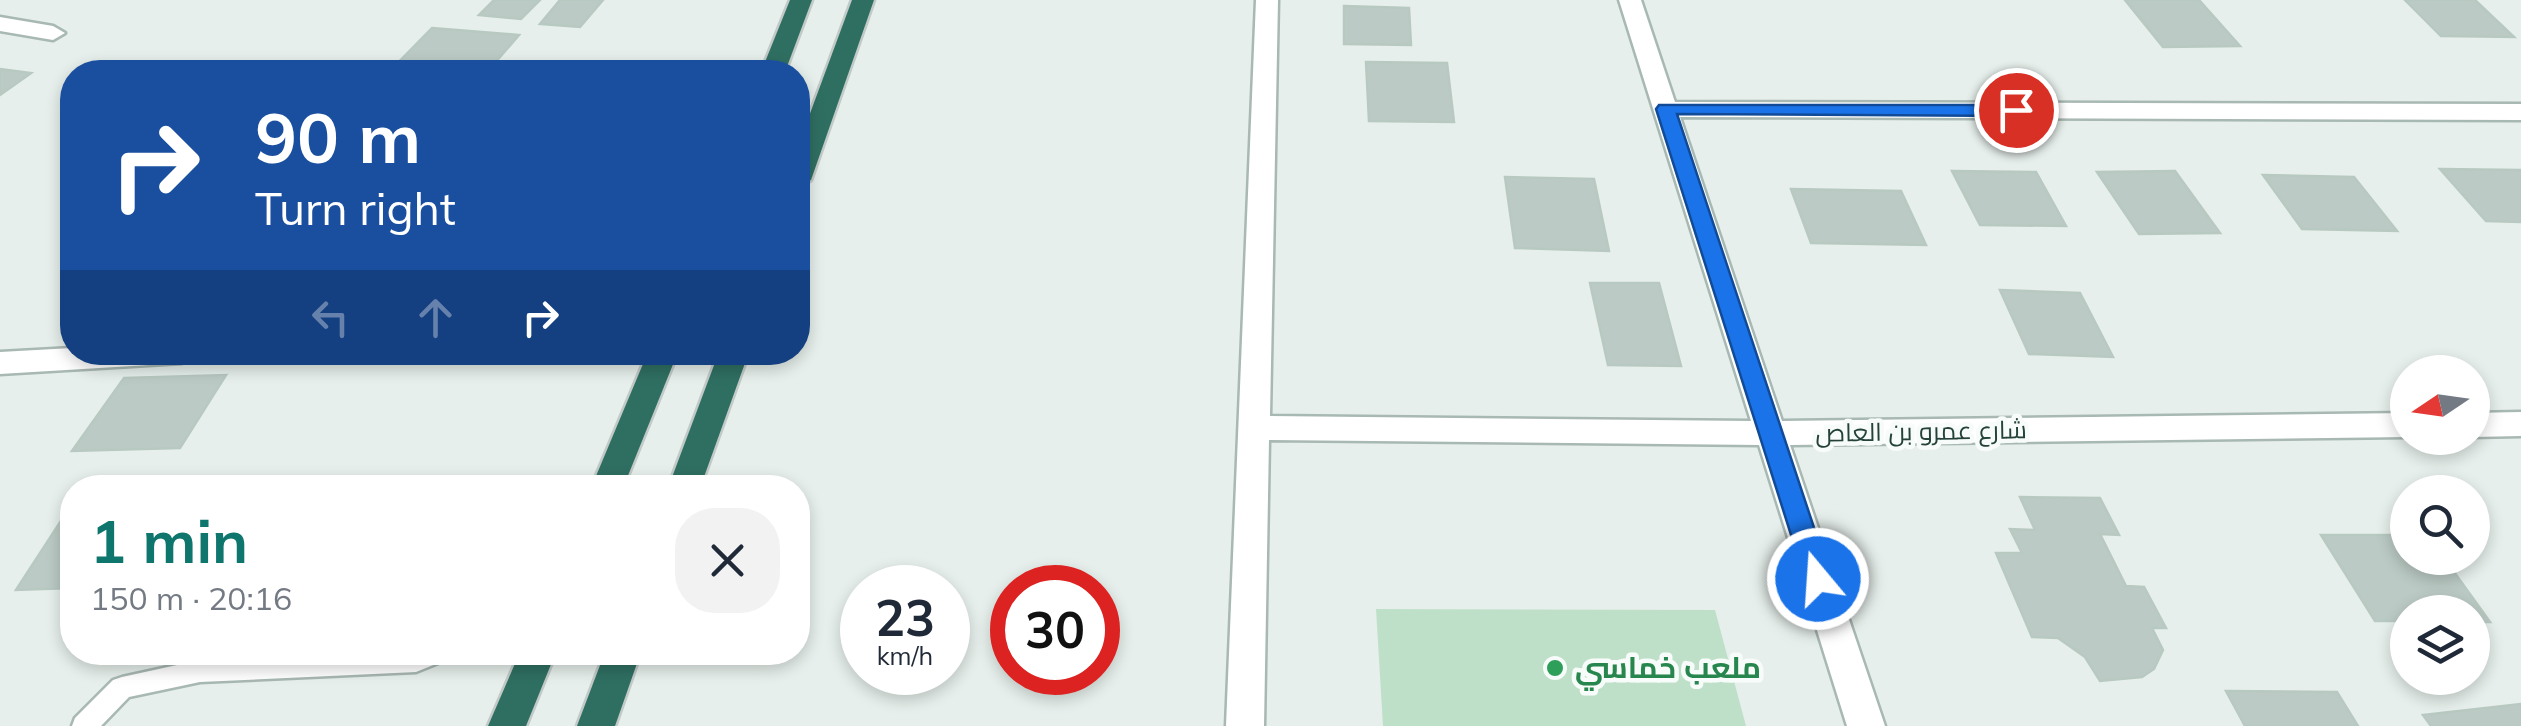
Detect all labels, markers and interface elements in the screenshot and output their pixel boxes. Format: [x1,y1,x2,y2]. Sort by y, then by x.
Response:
pin [1974,68,2059,153]
icon: arrive [1989,83,2044,138]
text: 90 m [255,93,421,181]
icon: right [90,100,220,230]
text: Turn right [255,180,456,236]
icon: left [303,290,358,345]
icon: ahead [408,290,463,345]
icon: right [513,290,568,345]
north arrow [2390,355,2490,455]
map controls [2390,355,2490,695]
street label: شارع عمرو بن العاص [1815,413,2027,450]
button: search [2390,475,2490,575]
text: 1 min [90,503,248,578]
button: close [675,508,780,613]
position arrow [1766,527,1870,631]
speed limit sign: 30 [990,565,1120,695]
text: 150 m · 20:16 [90,578,292,618]
text: 23 [875,586,935,649]
button: layers [2390,595,2490,695]
text: km/h [877,640,933,671]
place label: ملعب خماسي [1575,648,1761,691]
marker: ملعب خماسي [1544,657,1566,679]

